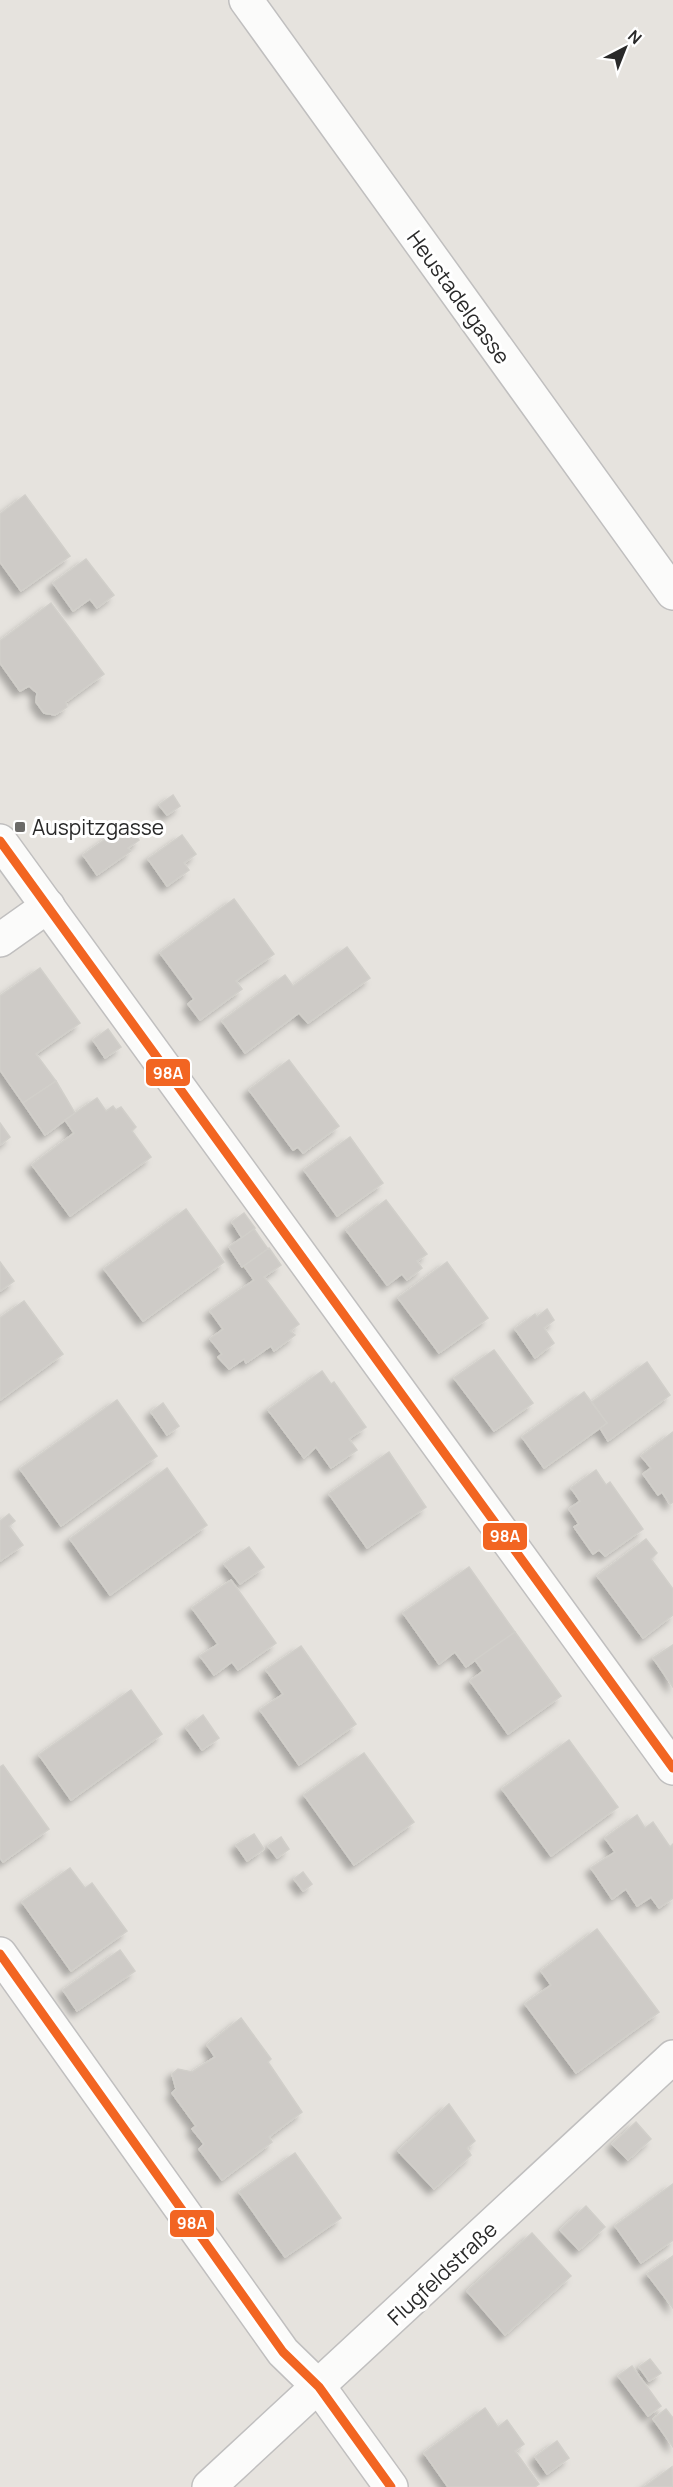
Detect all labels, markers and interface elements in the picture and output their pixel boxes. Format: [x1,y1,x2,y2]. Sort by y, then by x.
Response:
north arrow [595,18,655,78]
text: N [623,25,647,49]
street label: Heustadelgasse [401,225,517,369]
place label: Auspitzgasse [32,813,164,841]
marker: Auspitzgasse [13,820,27,834]
line badge: 98A [145,1058,191,1087]
text: 98A [153,1062,184,1084]
line badge: 98A [482,1522,528,1551]
text: 98A [490,1525,521,1547]
line badge: 98A [169,2209,215,2238]
text: 98A [177,2212,208,2234]
street label: Flugfeldstraße [381,2215,503,2331]

